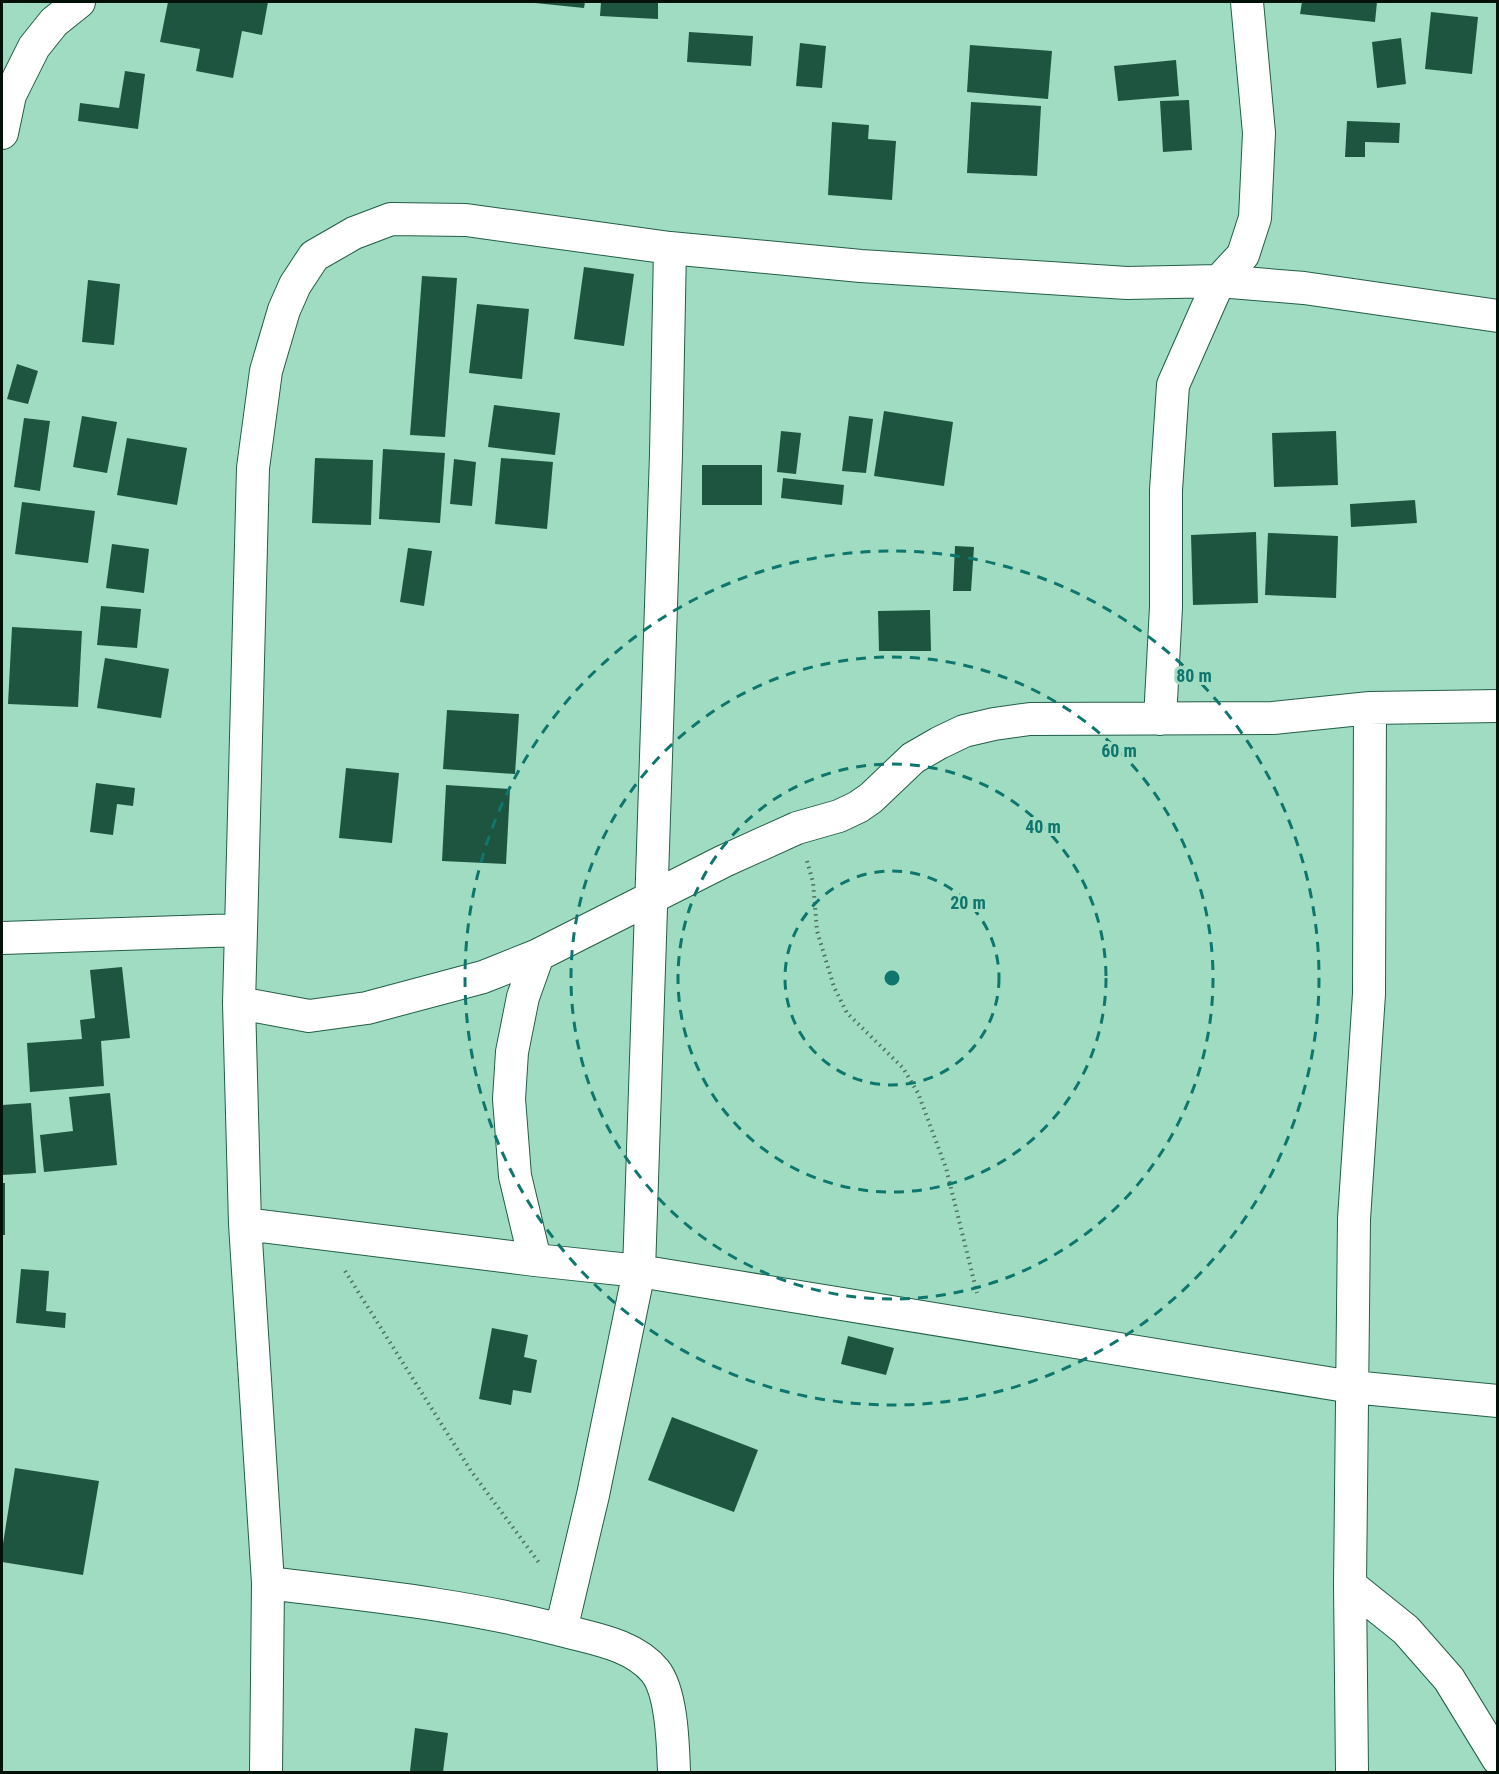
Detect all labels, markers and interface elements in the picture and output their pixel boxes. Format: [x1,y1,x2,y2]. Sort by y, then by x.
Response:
text: 80 m [1176,665,1212,686]
text: 60 m [1101,740,1137,761]
text: 40 m [1025,816,1061,837]
text: 20 m [950,892,986,913]
centre of rings [882,968,902,988]

